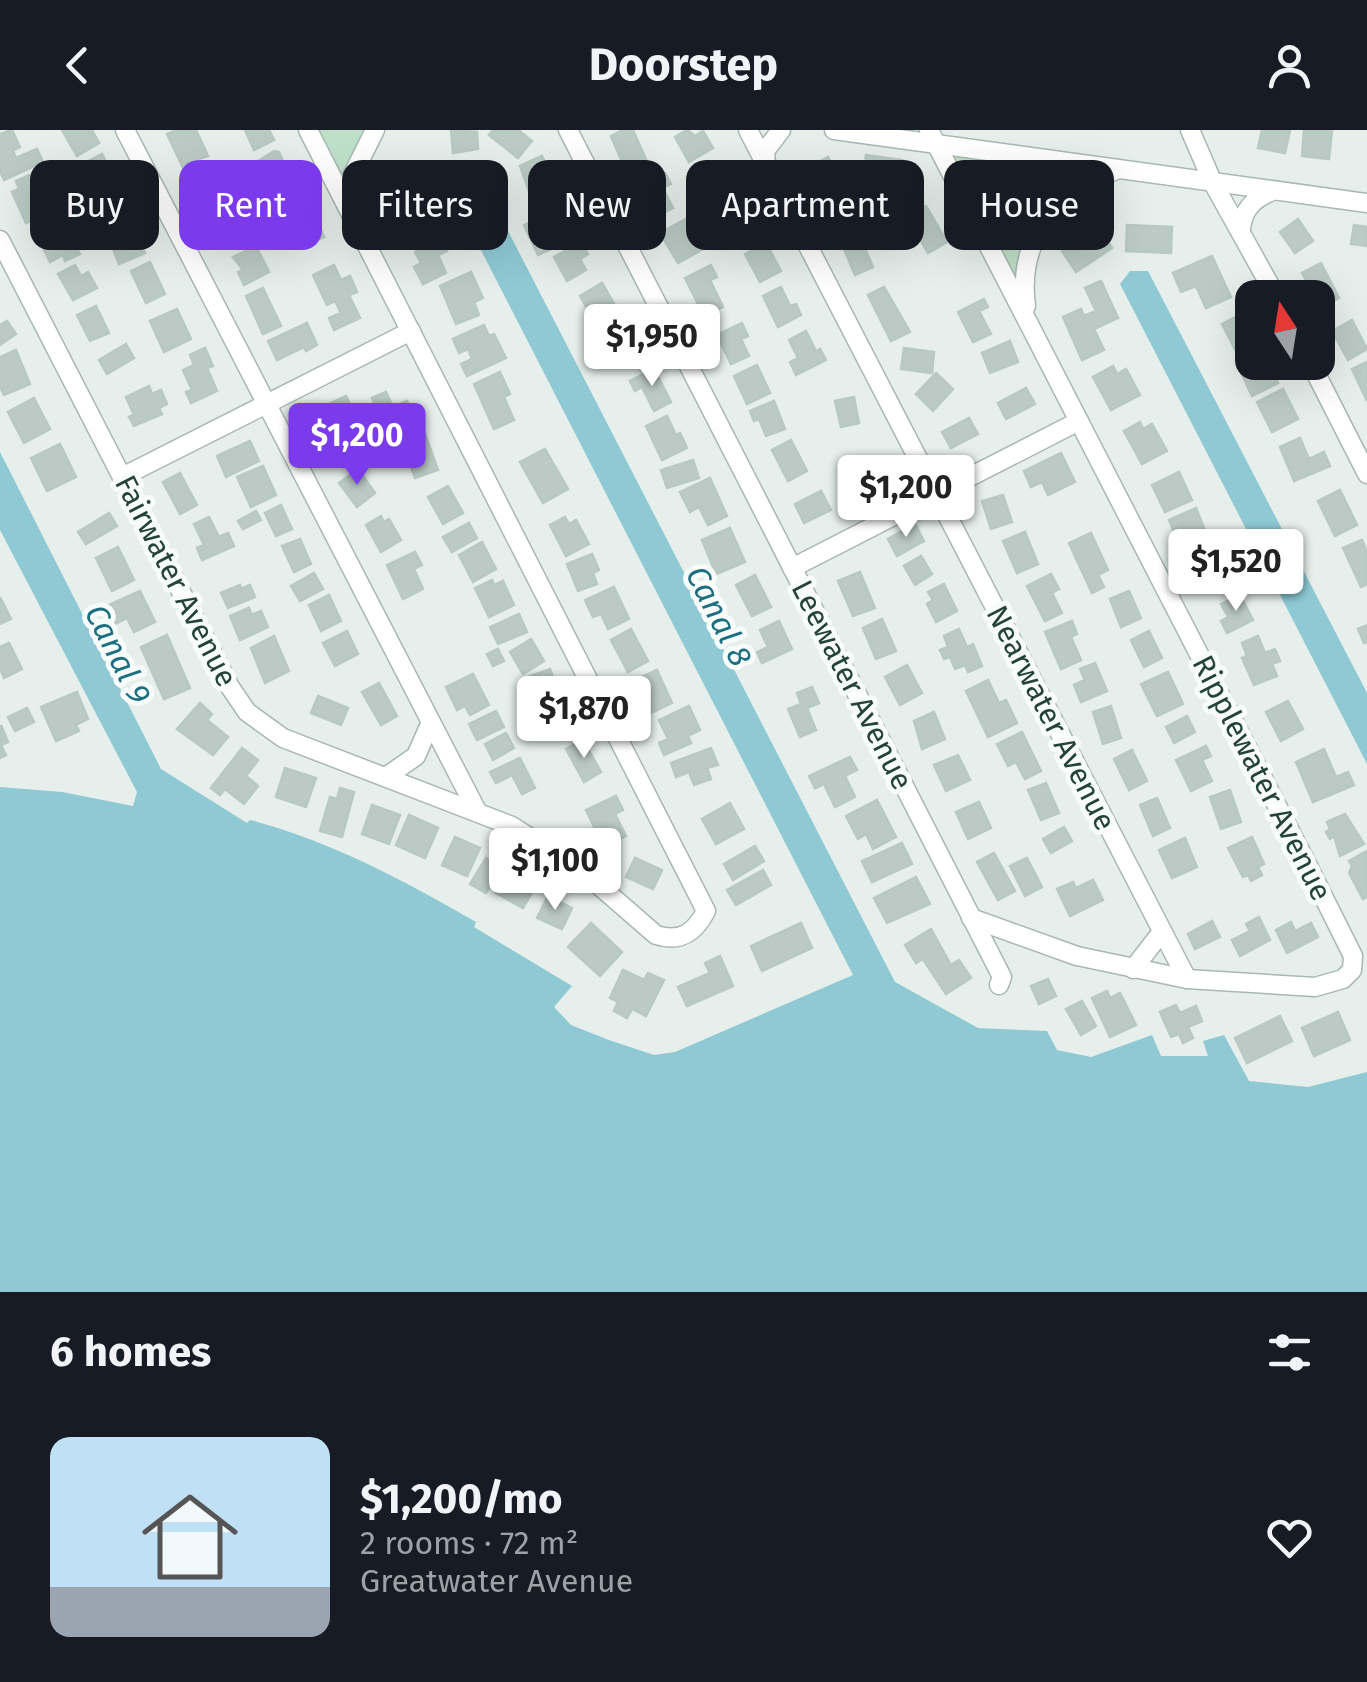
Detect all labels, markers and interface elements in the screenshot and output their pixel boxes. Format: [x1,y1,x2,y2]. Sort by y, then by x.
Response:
icon: back [50,38,105,93]
text: Doorstep [589,38,778,92]
icon: person [1262,38,1317,93]
chip: Buy [30,160,159,250]
chip: Rent [179,160,322,250]
chip: Filters [342,160,508,250]
chip: New [528,160,666,250]
chip: Apartment [686,160,924,250]
chip: House [944,160,1114,250]
north arrow [1235,280,1335,380]
map controls [1235,280,1335,380]
pin: $1,950 [571,304,733,389]
text: $1,950 [606,317,698,355]
pin: $1,200 [276,403,438,488]
text: $1,200 [311,416,403,454]
pin: $1,200 [825,455,987,540]
text: $1,200 [860,468,952,506]
street label: Fairwater Avenue [107,469,245,693]
pin: $1,520 [1155,529,1317,614]
text: $1,520 [1190,542,1282,580]
water label: Canal 8 [678,560,760,672]
street label: Leewater Avenue [784,574,920,796]
water label: Canal 9 [77,598,159,710]
street label: Nearwater Avenue [979,599,1123,837]
street label: Ripplewater Avenue [1185,649,1339,907]
pin: $1,870 [503,676,665,761]
text: $1,870 [539,689,629,727]
pin: $1,100 [474,828,636,913]
text: $1,100 [511,841,599,879]
icon: filters [1262,1325,1317,1380]
text: 6 homes [50,1327,211,1377]
text: $1,200/mo [360,1474,563,1524]
icon: home [130,1477,250,1597]
icon: heart [1262,1510,1317,1565]
text: 2 rooms · 72 m² [360,1524,578,1562]
text: Greatwater Avenue [360,1562,633,1600]

